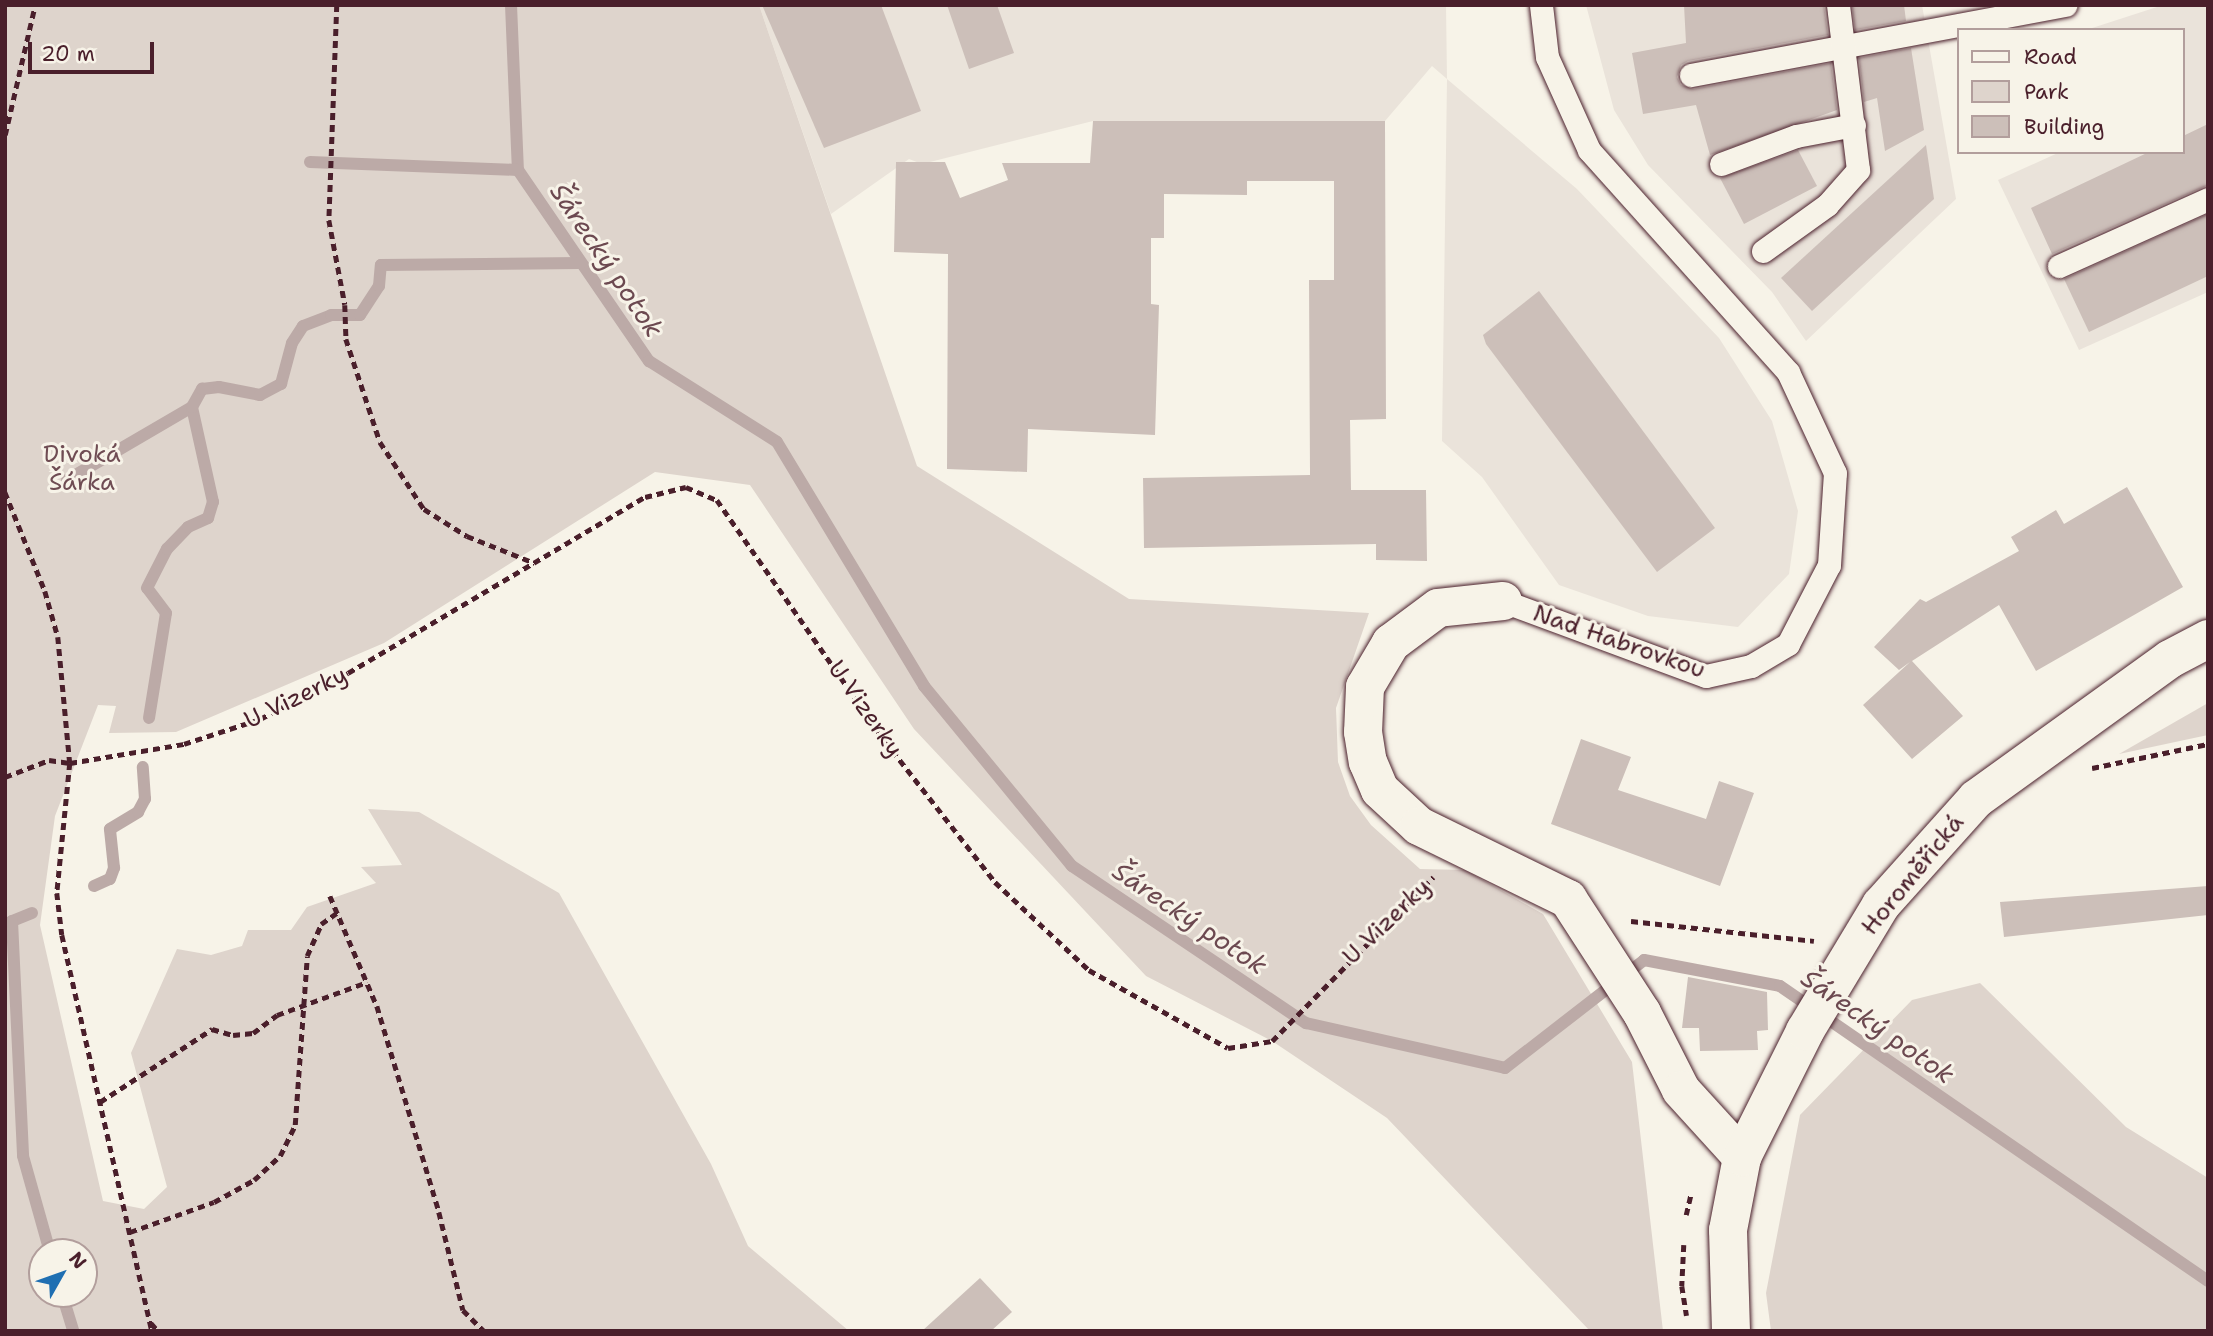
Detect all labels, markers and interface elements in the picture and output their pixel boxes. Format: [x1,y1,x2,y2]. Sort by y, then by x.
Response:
scale bar [32,28,158,72]
legend [1958,28,2185,154]
text: 20 m [41,40,95,68]
text: Road [2024,43,2077,71]
text: Park [2024,78,2069,106]
text: Building [2024,113,2104,141]
water label: Šárecký potok [544,177,670,343]
park label: Divoká Šárka [43,441,121,497]
street label: Nad Habrovkou [1529,599,1709,685]
street label: U Vizerky [821,655,909,763]
street label: U Vizerky [240,661,352,735]
street label: Horoměřická [1856,809,1970,941]
water label: Šárecký potok [1107,855,1273,981]
street label: U Vizerky [1337,873,1437,971]
water label: Šárecký potok [1796,962,1960,1090]
north arrow [28,1238,98,1308]
text: N [64,1247,92,1274]

